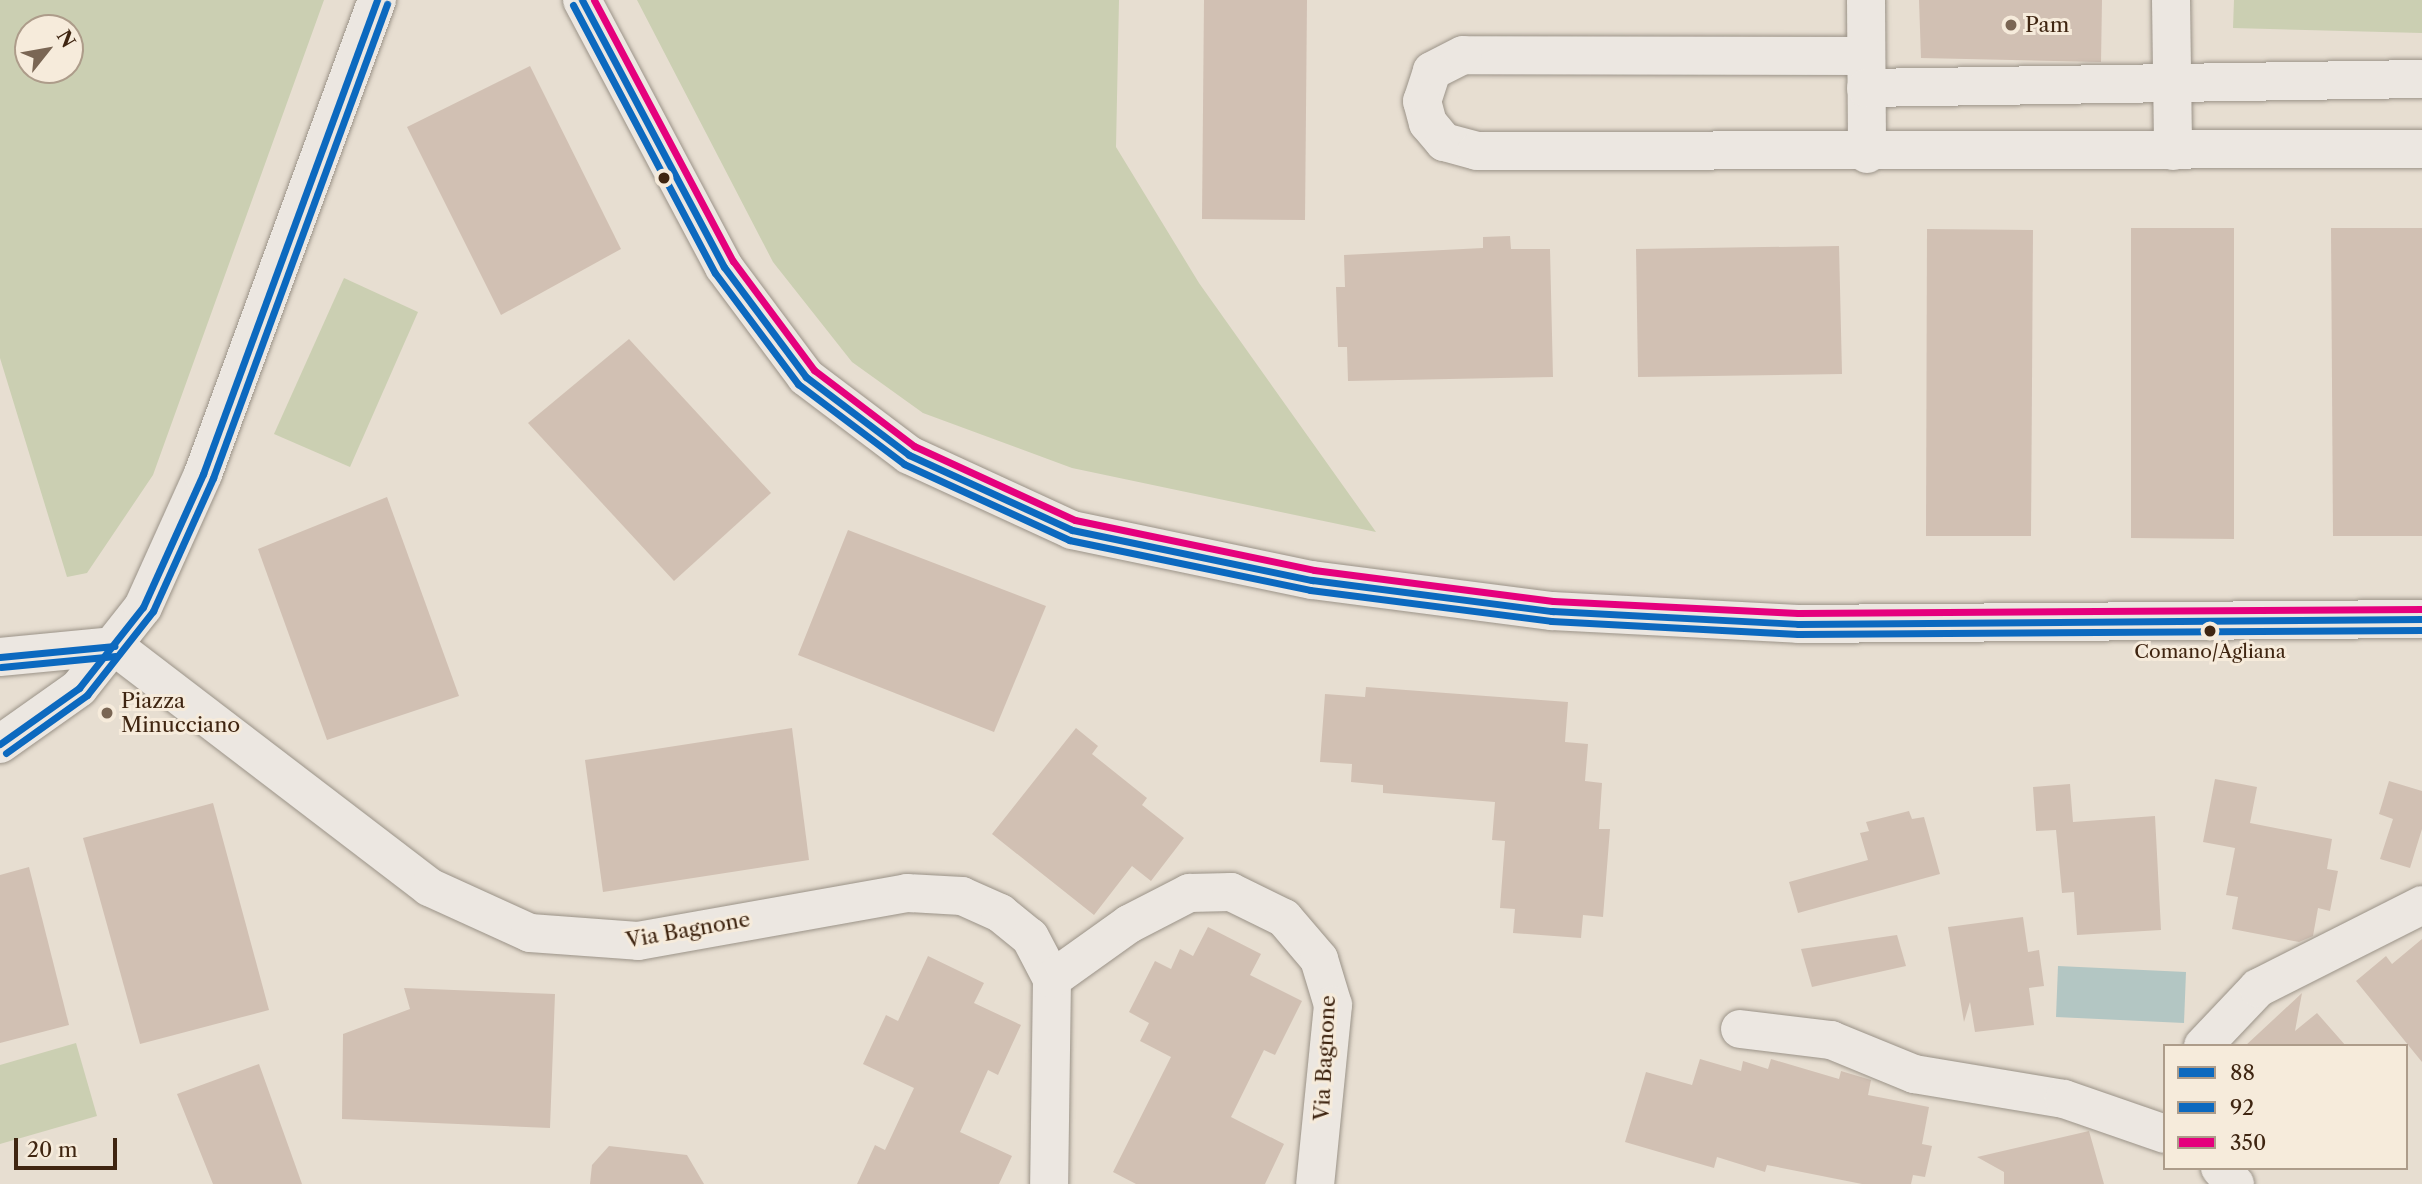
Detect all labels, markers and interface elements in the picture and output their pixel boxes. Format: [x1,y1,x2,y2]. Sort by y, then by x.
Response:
place label: Pam [2025,12,2069,38]
north arrow [14,14,84,84]
marker: Pam [2003,17,2019,33]
text: N [52,26,80,52]
unlabelled marker [657,171,671,185]
marker: Comano/Agliana [2203,624,2217,638]
place label: Comano/Agliana [2134,641,2286,663]
place label: Piazza Minucciano [121,688,240,738]
marker: Piazza Minucciano [99,705,115,721]
street label: Via Bagnone [624,907,752,953]
street label: Via Bagnone [1309,994,1341,1122]
legend [2163,1044,2408,1170]
text: 88 [2230,1060,2255,1085]
text: 92 [2230,1095,2254,1120]
scale bar [18,1124,121,1168]
text: 350 [2230,1130,2266,1155]
text: 20 m [27,1137,78,1162]

